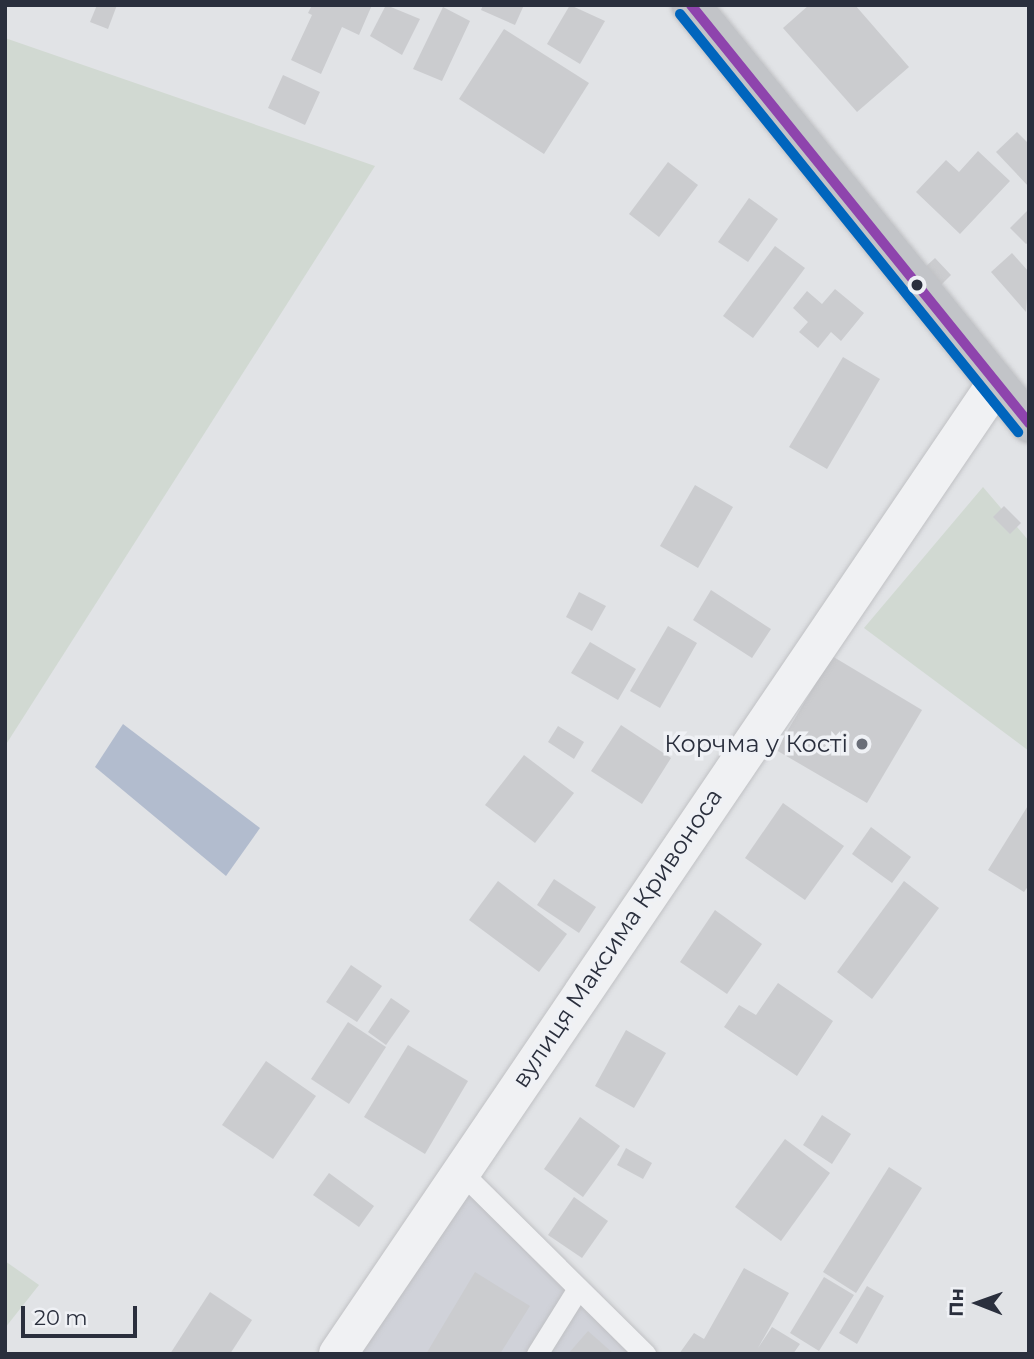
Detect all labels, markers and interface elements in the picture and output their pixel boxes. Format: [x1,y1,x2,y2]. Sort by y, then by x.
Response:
unlabelled marker [910,278,924,292]
place label: Корчма у Кості [664,730,848,758]
marker: Корчма у Кості [854,736,870,752]
street label: вулиця Максима Кривоноса [506,783,728,1093]
north arrow [943,1268,1013,1338]
text: Пн [945,1288,968,1317]
scale bar [24,1292,140,1336]
text: 20 m [34,1305,88,1330]

